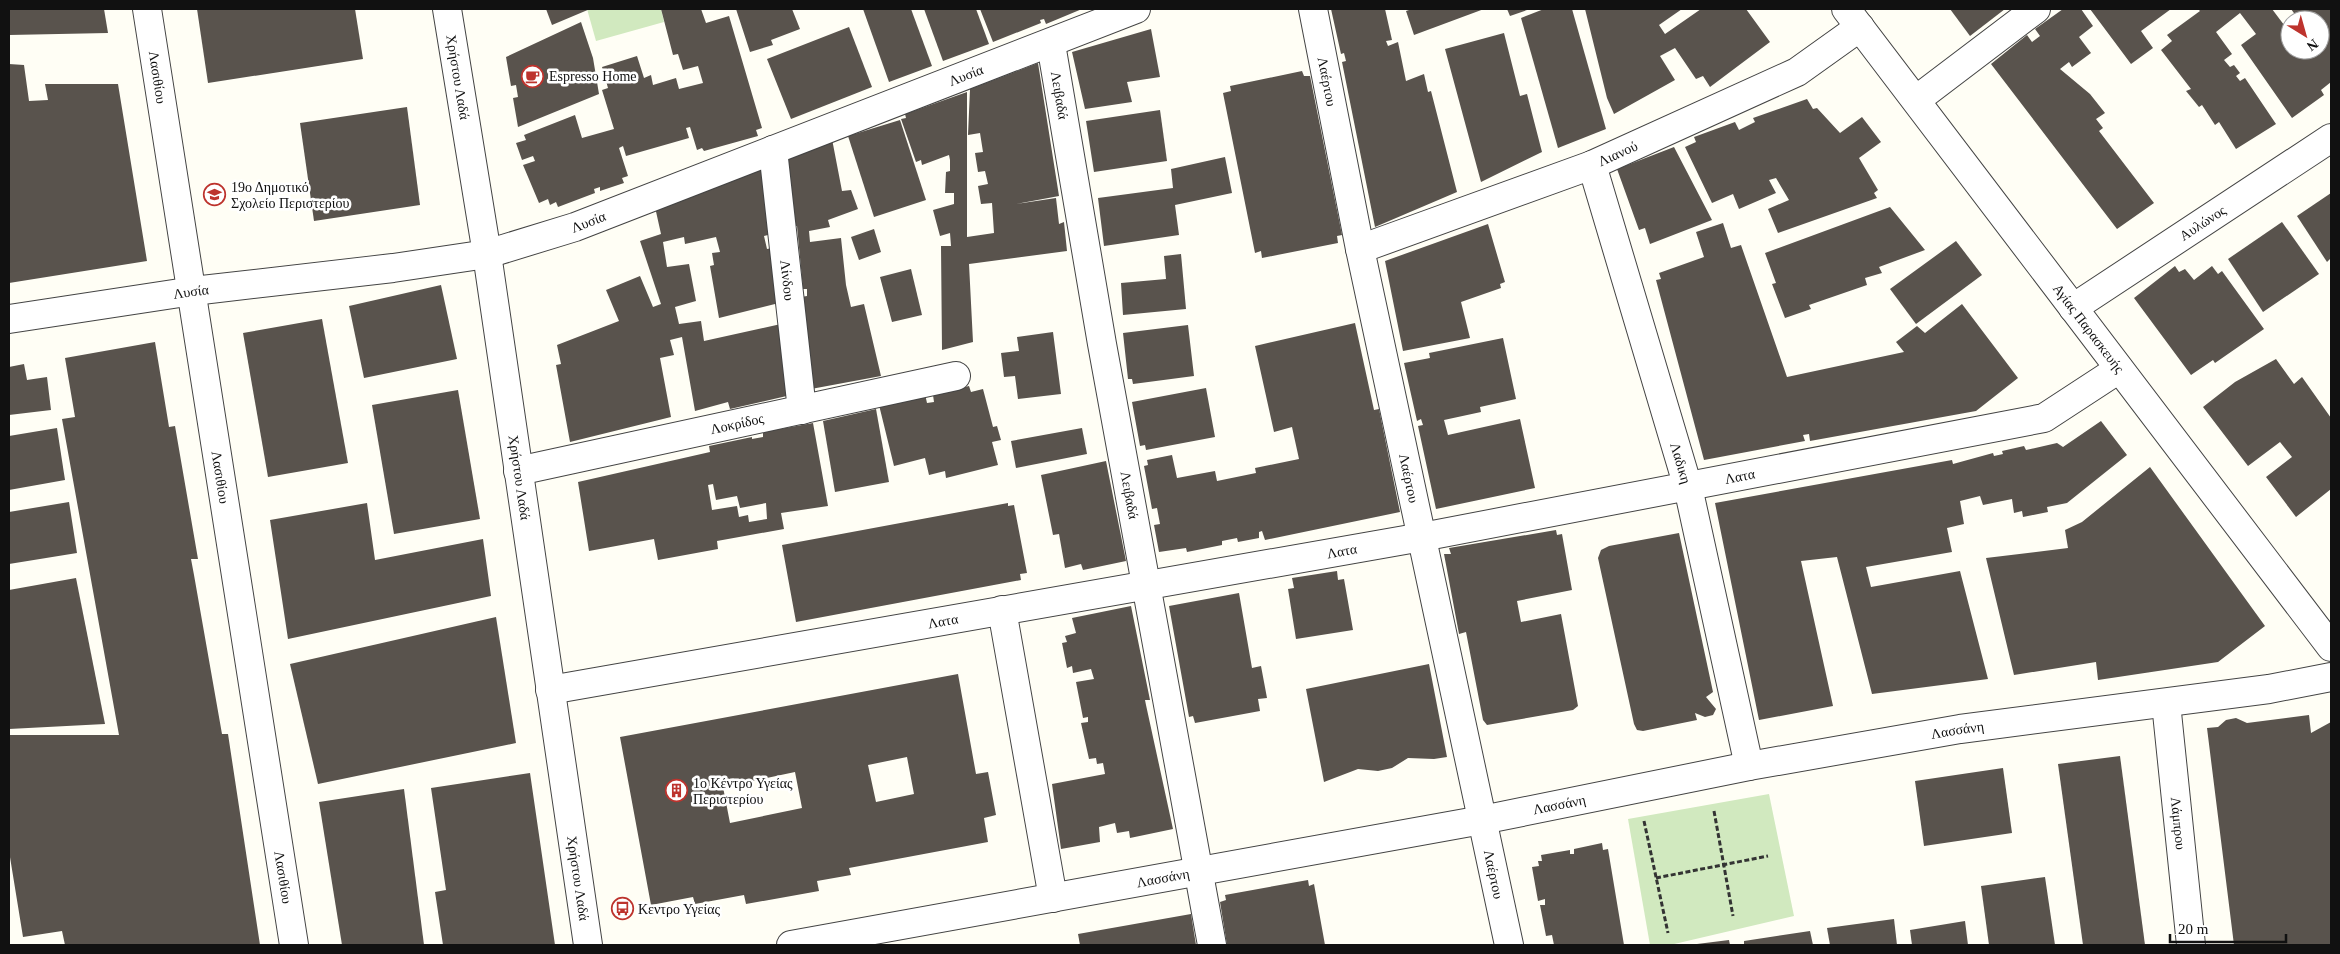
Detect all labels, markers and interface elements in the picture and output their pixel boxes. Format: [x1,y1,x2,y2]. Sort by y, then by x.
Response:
north arrow [2280,10,2330,60]
street label: Χρήστου Λαδά [444,34,473,121]
text: N [2304,36,2321,54]
street label: Λασιθίου [146,50,169,105]
street label: Λαέρτου [1315,56,1339,108]
street label: Λυσία [947,61,986,89]
cafe icon: Espresso Home [521,64,545,88]
place label: Espresso Home [549,69,637,84]
street label: Λειβαδά [1048,70,1071,121]
street label: Λιανού [1596,138,1640,169]
place label: 19ο Δημοτικό Σχολείο Περιστερίου [231,180,350,211]
school or university icon: 19ο Δημοτικό Σχολείο Περιστερίου [203,183,227,207]
street label: Αυλώνος [2177,202,2229,243]
street label: Λυσία [569,208,608,235]
street label: Λίνδου [778,259,797,301]
street label: Αγίας Παρασκευής [2050,281,2127,376]
street label: Λυσία [172,282,210,301]
street label: Λοκρίδος [709,410,765,437]
street label: Χρήστου Λαδά [506,434,533,522]
street label: Λαδικη [1668,441,1694,485]
street label: Λασιθίου [209,450,232,505]
street label: Λαέρτου [1397,452,1422,504]
street label: Λατα [1724,466,1757,486]
street label: Λειβαδά [1118,470,1142,521]
street label: Λατα [1326,541,1359,561]
street label: Λατα [927,611,960,631]
street label: Λασσάνη [1930,718,1985,742]
place label: 1ο Κέντρο Υγείας Περιστερίου [693,776,793,807]
building icon: 1ο Κέντρο Υγείας Περιστερίου [665,779,689,803]
street label: Λασσάνη [1531,792,1587,817]
street label: Λάμπρου [2168,796,2189,851]
street label: Χρήστου Λαδά [565,835,592,922]
street label: Λαέρτου [1481,848,1506,900]
street label: Λασιθίου [272,850,295,905]
street label: Λασσάνη [1135,866,1191,890]
bus stop icon: Κεντρο Υγείας [610,897,634,921]
place label: Κεντρο Υγείας [638,902,721,917]
scale bar [2170,912,2286,944]
text: 20 m [2178,921,2209,937]

